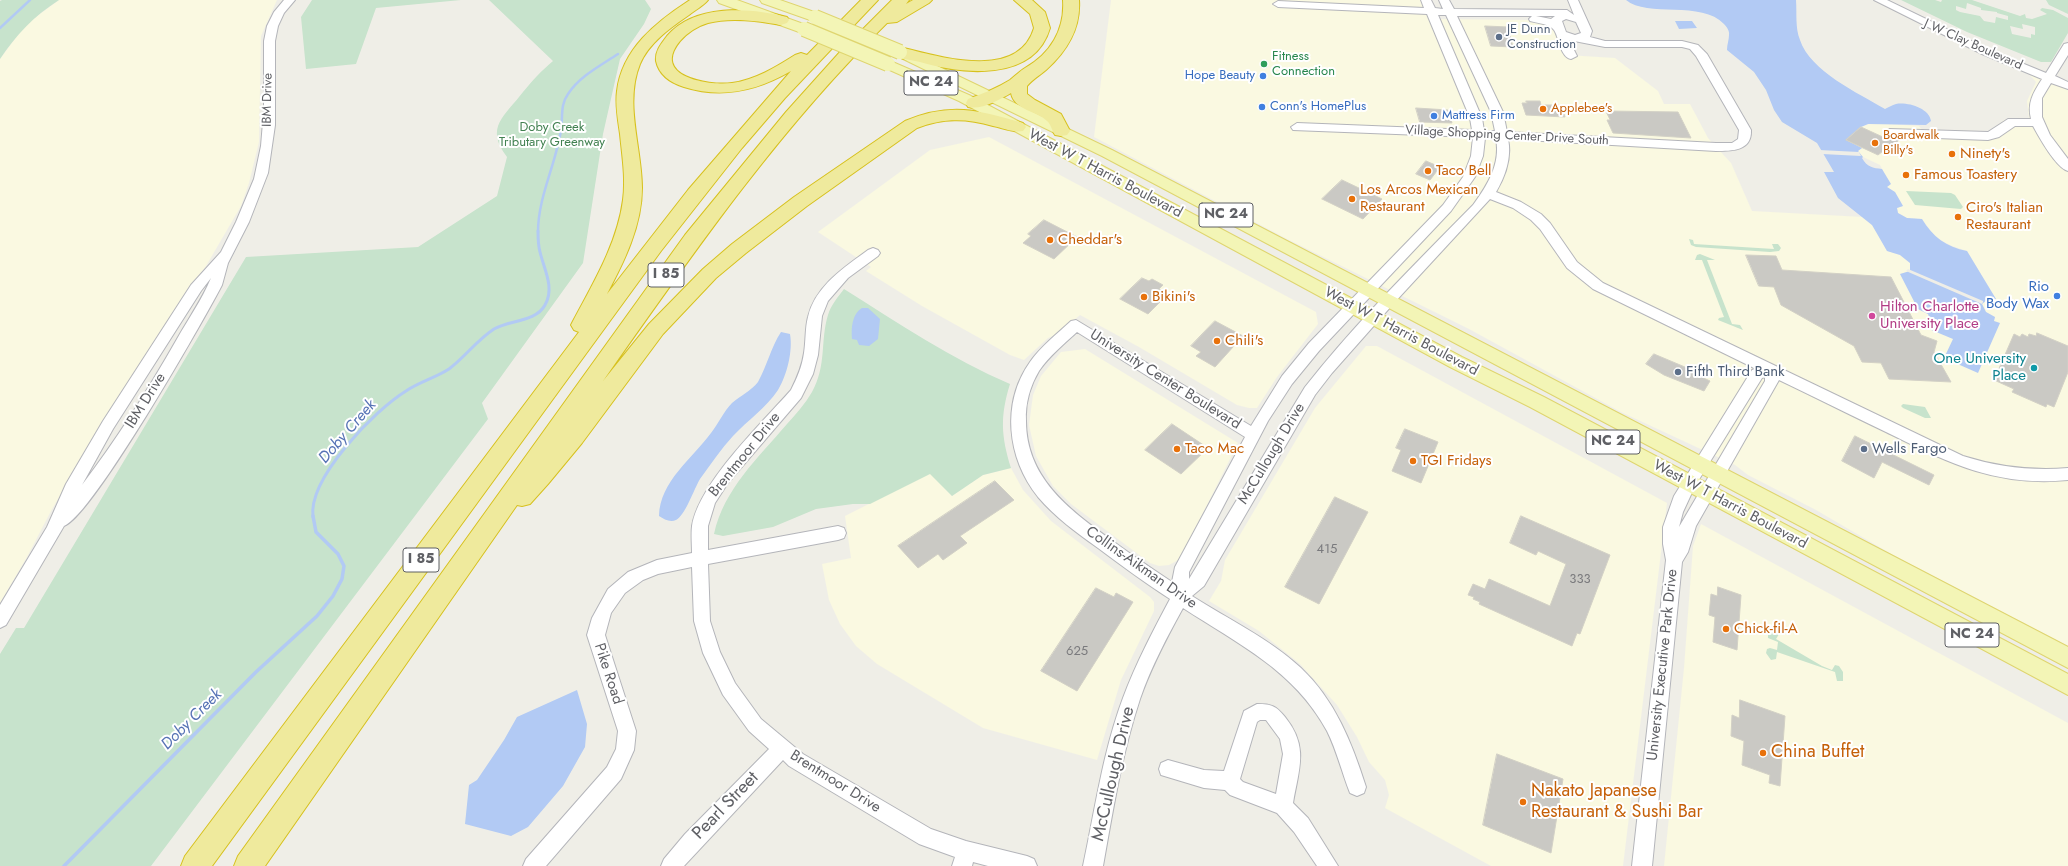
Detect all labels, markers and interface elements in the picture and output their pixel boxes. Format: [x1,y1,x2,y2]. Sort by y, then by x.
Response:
street label: J W Clay Boulevard [1921,16,2025,74]
place label: JE Dunn Construction [1507,22,1576,53]
marker: JE Dunn Construction [1494,32,1504,42]
place label: Fitness Connection [1272,49,1335,80]
marker: Fitness Connection [1259,59,1269,69]
place label: Hope Beauty [1185,68,1255,84]
road number: NC 24 [904,71,958,95]
marker: Hope Beauty [1258,71,1268,81]
street label: IBM Drive [260,73,276,127]
place label: Conn's HomePlus [1270,99,1366,115]
place label: Applebee's [1551,101,1612,117]
marker: Conn's HomePlus [1257,102,1267,112]
marker: Applebee's [1538,104,1548,114]
place label: Mattress Firm [1442,108,1515,124]
marker: Mattress Firm [1429,111,1439,121]
park label: Doby Creek Tributary Greenway [499,120,605,151]
street label: Village Shopping Center Drive South [1405,123,1609,149]
street label: West W T Harris Boulevard [1025,126,1185,222]
place label: Boardwalk Billy's [1883,128,1939,159]
marker: Boardwalk Billy's [1870,138,1880,148]
place label: Ninety's [1960,145,2010,163]
marker: Ninety's [1947,149,1957,159]
place label: Taco Bell [1436,162,1492,180]
marker: Taco Bell [1423,166,1433,176]
place label: Famous Toastery [1914,166,2017,184]
marker: Famous Toastery [1901,170,1911,180]
place label: Los Arcos Mexican Restaurant [1360,181,1478,216]
marker: Los Arcos Mexican Restaurant [1347,194,1357,204]
place label: Ciro's Italian Restaurant [1966,199,2043,234]
road number: NC 24 [1199,203,1253,227]
marker: Ciro's Italian Restaurant [1953,212,1963,222]
place label: Cheddar's [1058,231,1122,249]
marker: Cheddar's [1045,235,1055,245]
road number: I 85 [648,263,684,287]
place label: Rio Body Wax [1986,278,2049,313]
street label: West W T Harris Boulevard [1321,284,1481,380]
place label: Bikini's [1152,288,1195,306]
marker: Rio Body Wax [2052,291,2062,301]
marker: Bikini's [1139,292,1149,302]
place label: Hilton Charlotte University Place [1880,298,1979,333]
marker: Hilton Charlotte University Place [1867,311,1877,321]
street label: University Center Boulevard [1086,326,1244,434]
place label: Chili's [1225,332,1263,350]
marker: Chili's [1212,336,1222,346]
place label: One University Place [1933,350,2026,385]
place label: Fifth Third Bank [1686,363,1785,381]
marker: One University Place [2029,363,2039,373]
marker: Fifth Third Bank [1673,367,1683,377]
street label: IBM Drive [122,370,170,432]
water label: Doby Creek [315,396,381,468]
street label: McCullough Drive [1235,400,1309,508]
street label: Brentmoor Drive [705,409,785,501]
road number: NC 24 [1586,430,1640,454]
place label: Taco Mac [1185,440,1244,458]
place label: Wells Fargo [1872,440,1947,458]
marker: Taco Mac [1172,444,1182,454]
marker: Wells Fargo [1859,444,1869,454]
place label: TGI Fridays [1421,452,1492,470]
marker: TGI Fridays [1408,456,1418,466]
street label: West W T Harris Boulevard [1650,457,1810,553]
street label: Collins-Aikman Drive [1082,523,1200,613]
house number: 415 [1317,542,1337,558]
road number: I 85 [403,548,439,572]
street label: University Executive Park Drive [1644,568,1682,762]
house number: 333 [1569,572,1591,588]
place label: Chick-fil-A [1734,620,1798,638]
road number: NC 24 [1945,623,1999,647]
marker: Chick-fil-A [1721,624,1731,634]
street label: Pike Road [590,641,626,707]
house number: 625 [1066,644,1088,660]
water label: Doby Creek [158,686,226,754]
street label: McCullough Drive [1088,705,1140,843]
place label: China Buffet [1771,742,1864,764]
street label: Brentmoor Drive [786,747,884,817]
marker: China Buffet [1758,748,1768,758]
street label: Pearl Street [688,768,764,844]
place label: Nakato Japanese Restaurant & Sushi Bar [1531,781,1703,824]
marker: Nakato Japanese Restaurant & Sushi Bar [1518,797,1528,807]

